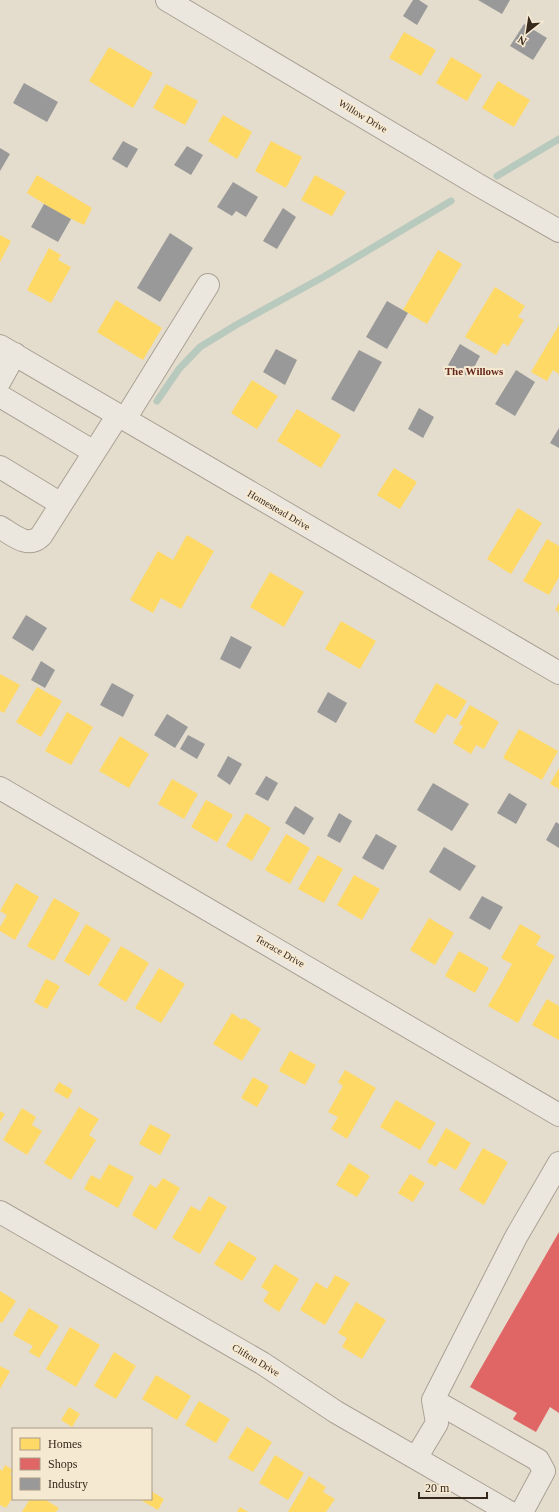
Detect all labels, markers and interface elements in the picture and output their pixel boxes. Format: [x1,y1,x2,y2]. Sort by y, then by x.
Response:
north arrow [507,12,547,52]
text: N [516,33,528,48]
street label: Willow Drive [337,97,390,135]
district label: The Willows [445,365,504,377]
street label: Homestead Drive [246,488,313,533]
street label: Terrace Drive [253,932,307,970]
street label: Clifton Drive [230,1341,282,1379]
legend [12,1428,152,1500]
text: Homes [48,1437,82,1451]
text: Shops [48,1457,78,1471]
scale bar [419,1474,487,1500]
text: Industry [48,1477,88,1491]
text: 20 m [425,1481,450,1495]

